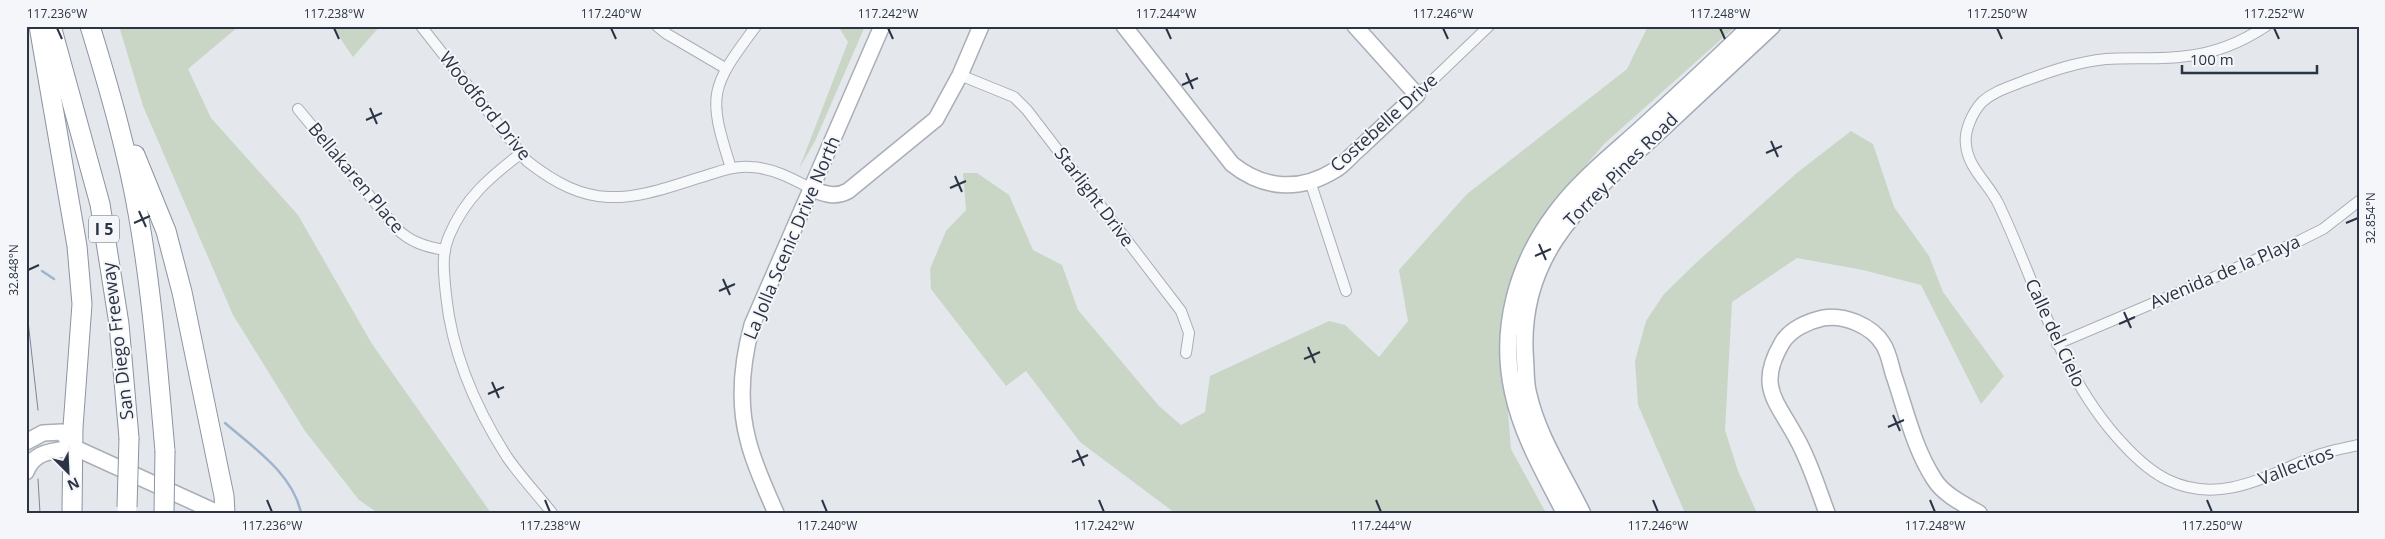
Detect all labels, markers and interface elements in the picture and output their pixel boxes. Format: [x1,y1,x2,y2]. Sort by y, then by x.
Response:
text: 117.236°W [27,5,87,22]
text: 117.238°W [304,5,364,22]
text: 117.240°W [581,5,641,22]
text: 117.242°W [858,5,918,22]
text: 117.244°W [1136,5,1196,22]
text: 117.246°W [1413,5,1473,22]
text: 117.248°W [1690,5,1750,22]
text: 117.250°W [1967,5,2027,22]
text: 117.252°W [2244,5,2304,22]
scale bar [2182,42,2318,74]
street label: Woodford Drive [435,46,537,165]
text: 100 m [2190,49,2234,69]
street label: Costebelle Drive [1325,68,1442,177]
street label: Torrey Pines Road [1558,107,1683,232]
street label: Bellakaren Place [303,117,410,238]
street label: La Jolla Scenic Drive North [737,132,845,343]
street label: Starlight Drive [1049,142,1140,251]
text: 32.854°N [2362,192,2379,244]
road number: I 5 [89,215,119,242]
street label: Avenida de la Playa [2146,229,2303,314]
text: 32.848°N [5,244,22,296]
street label: San Diego Freeway [95,260,139,421]
street label: Calle del Cielo [2020,275,2091,391]
street label: Vallecitos [2255,440,2337,490]
north arrow [42,446,92,496]
text: N [64,473,83,495]
text: 117.236°W [242,517,302,534]
text: 117.238°W [520,517,580,534]
text: 117.240°W [797,517,857,534]
text: 117.242°W [1074,517,1134,534]
text: 117.244°W [1351,517,1411,534]
text: 117.246°W [1628,517,1688,534]
text: 117.248°W [1905,517,1965,534]
text: 117.250°W [2182,517,2242,534]

